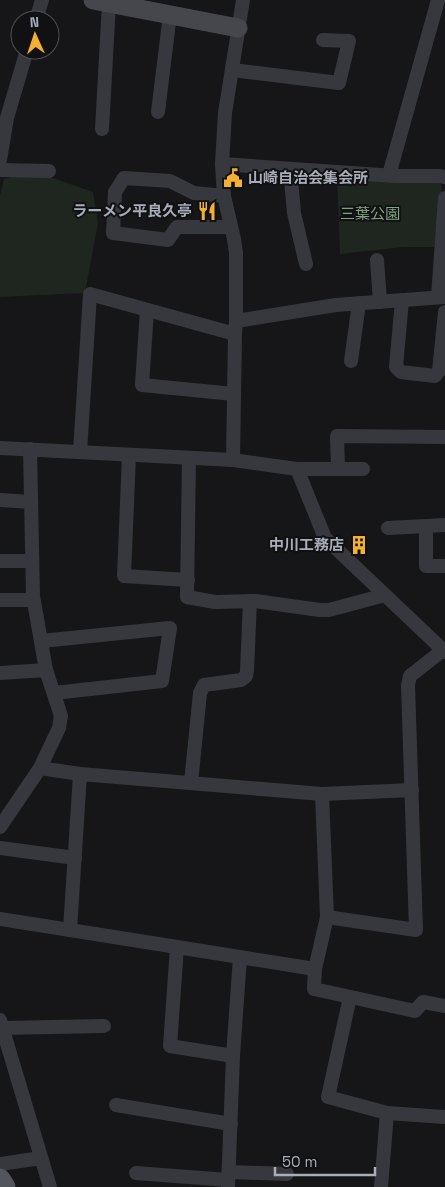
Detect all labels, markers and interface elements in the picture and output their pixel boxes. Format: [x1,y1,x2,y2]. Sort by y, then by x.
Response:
north arrow [10,10,60,60]
text: N [29,13,39,31]
public building icon: 山崎自治会集会所 [222,167,244,189]
place label: 山崎自治会集会所 [248,168,368,187]
restaurant icon: ラーメン平良久亭 [196,200,218,222]
place label: ラーメン平良久亭 [73,201,192,220]
park label: 三葉公園 [340,204,400,223]
building icon: 中川工務店 [348,534,370,556]
place label: 中川工務店 [269,535,344,554]
scale bar [275,1144,375,1176]
text: 50 m [282,1152,317,1171]

